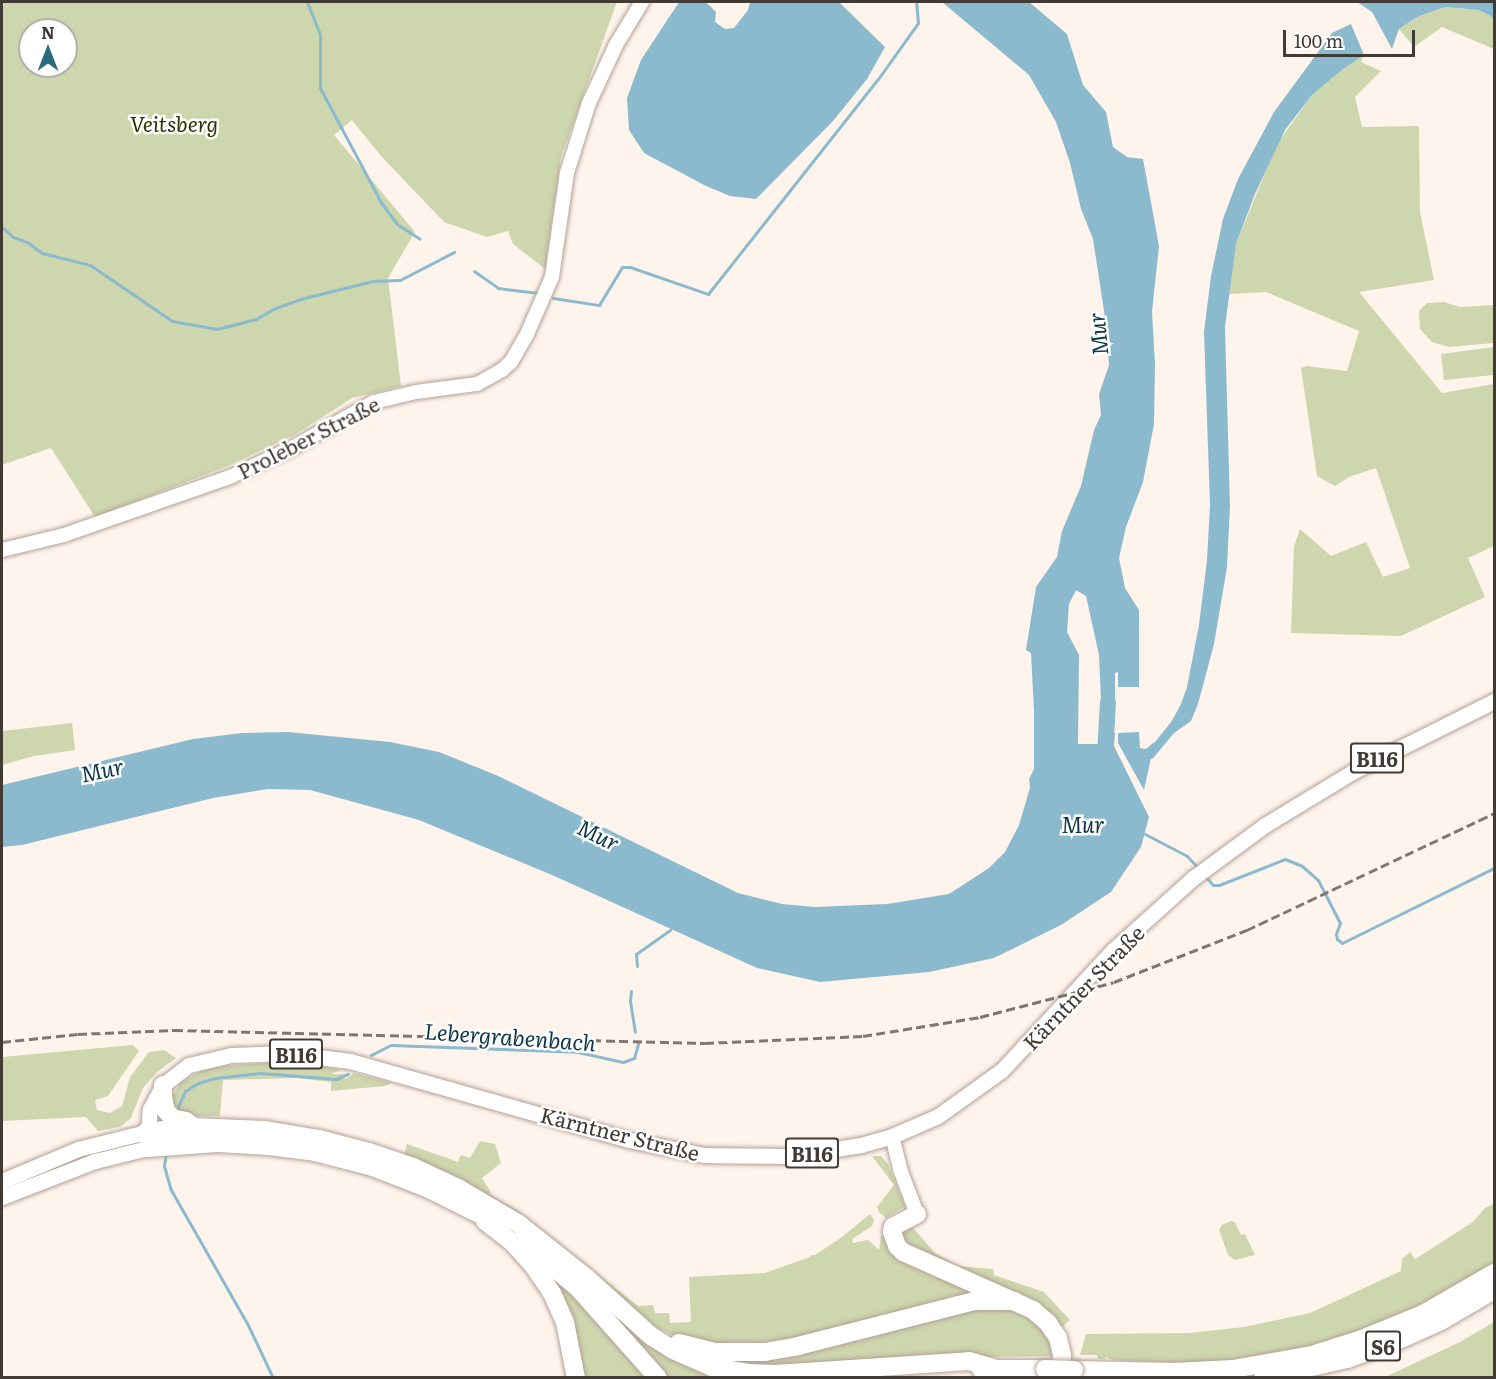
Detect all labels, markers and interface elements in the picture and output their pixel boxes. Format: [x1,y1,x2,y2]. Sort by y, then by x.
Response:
north arrow [18,18,78,78]
scale bar [1286,18,1418,56]
text: N [41,20,55,44]
text: 100 m [1294,27,1343,54]
park label: Veitsberg [130,110,218,136]
water label: Mur [1082,311,1112,357]
street label: Proleber Straße [233,390,383,484]
road number: B116 [1348,741,1406,775]
water label: Mur [78,752,126,786]
water label: Mur [1061,811,1105,837]
water label: Mur [574,813,624,855]
street label: Kärntner Straße [1017,920,1149,1054]
water label: Lebergrabenbach [423,1017,597,1055]
road number: B116 [268,1037,324,1071]
street label: Kärntner Straße [538,1101,702,1165]
road number: B116 [784,1136,840,1170]
road number: S6 [1365,1329,1401,1363]

